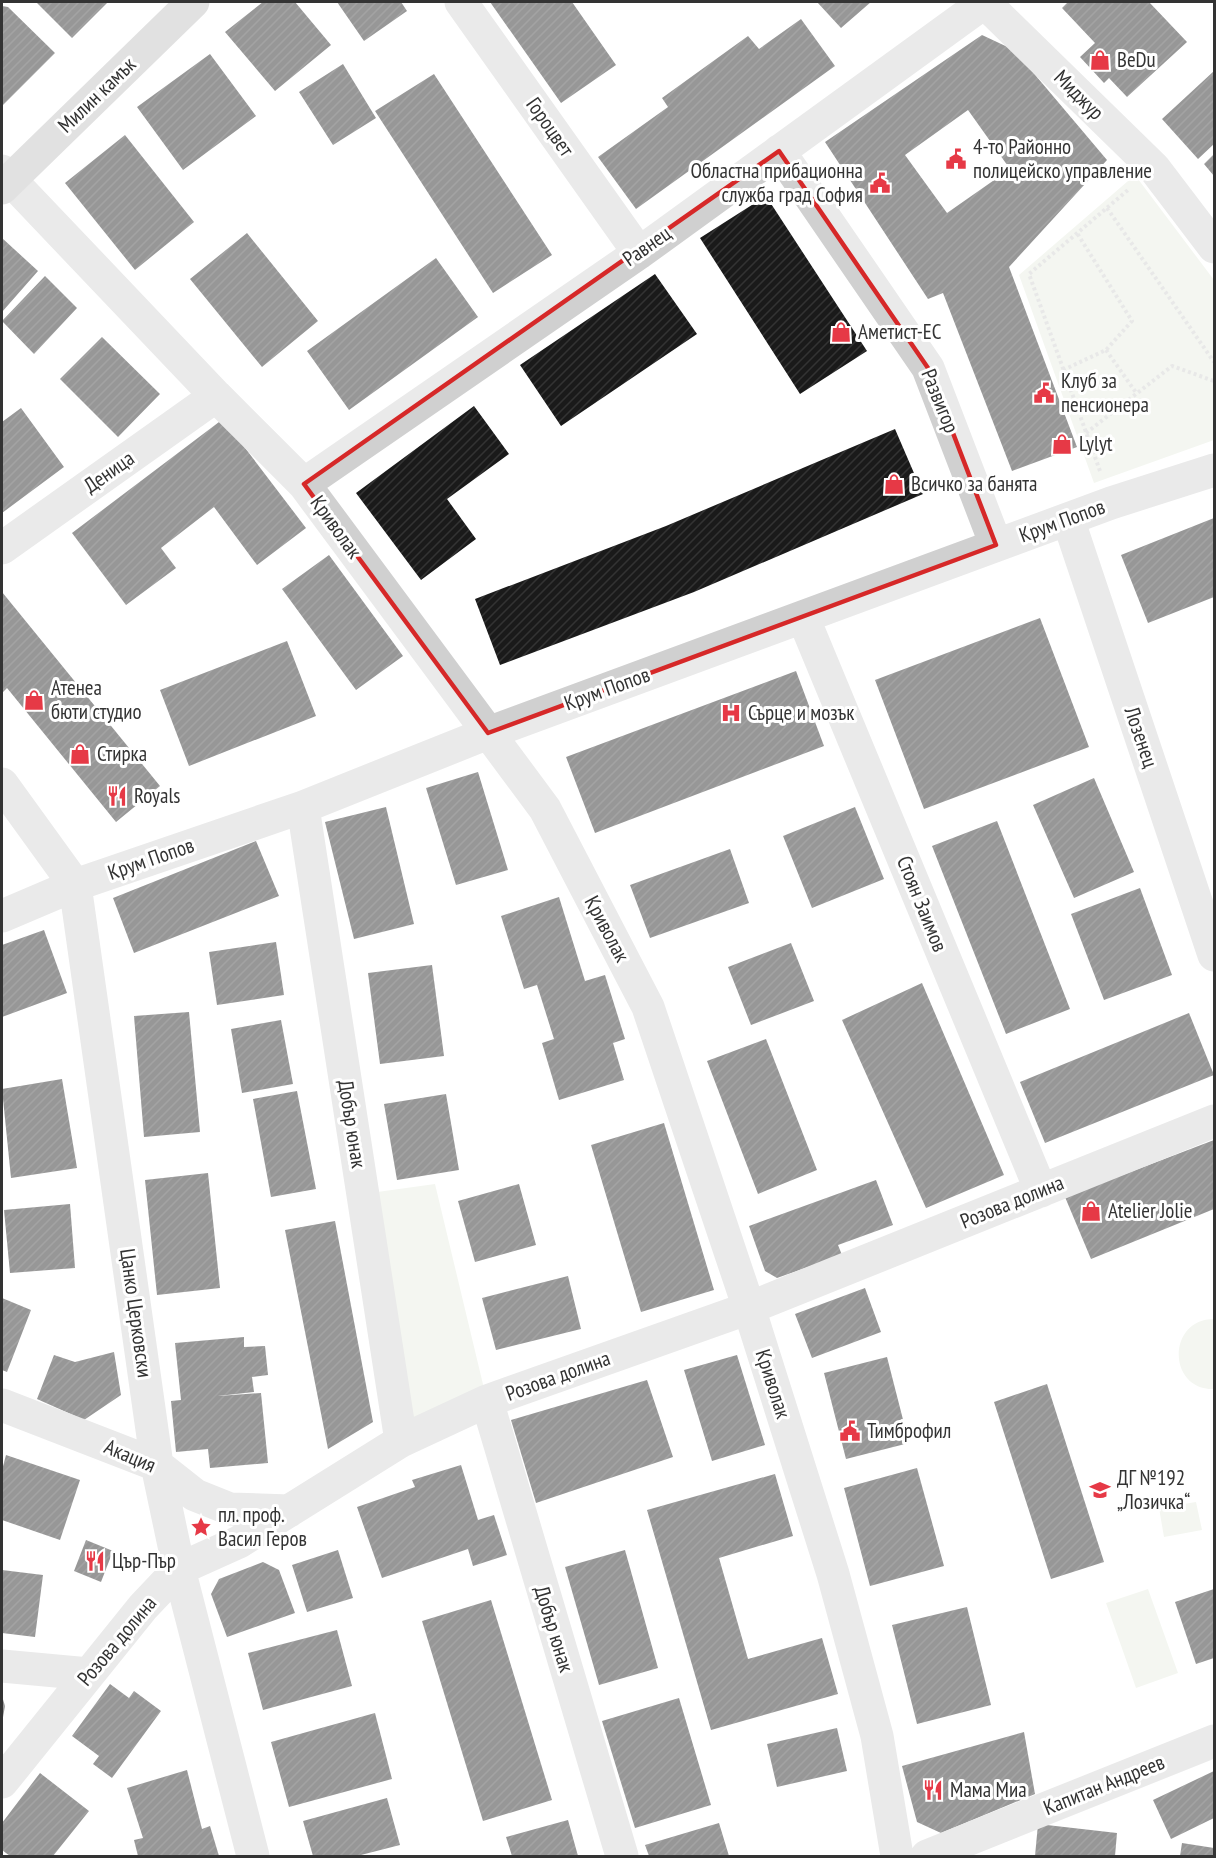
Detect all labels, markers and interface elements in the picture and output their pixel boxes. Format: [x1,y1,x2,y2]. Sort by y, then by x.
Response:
place label: BeDu [1117,46,1156,73]
shop icon: BeDu [1088,48,1112,72]
street label: Милин камък [52,51,141,138]
street label: Миджур [1049,64,1110,125]
street label: Гороцвет [520,92,581,162]
place label: 4-то Районно полицейско управление [973,133,1152,184]
public building icon: 4-то Районно полицейско управление [944,147,968,171]
place label: Областна прибационна служба град София [690,157,863,208]
public building icon: Областна прибационна служба град София [868,171,892,195]
street label: Равнец [617,219,676,272]
place label: Аметист-ЕС [858,318,942,345]
shop icon: Аметист-ЕС [829,320,853,344]
street label: Развигор [915,365,965,437]
place label: Клуб за пенсионера [1061,367,1149,418]
public building icon: Клуб за пенсионера [1032,381,1056,405]
place label: Lylyt [1079,430,1113,457]
shop icon: Lylyt [1050,432,1074,456]
street label: Деница [78,445,139,499]
place label: Всичко за банята [911,470,1037,497]
shop icon: Всичко за банята [882,472,906,496]
street label: Криволак [305,490,368,563]
street label: Крум Попов [1015,493,1108,548]
street label: Крум Попов [560,661,653,716]
place label: Атенеа бюти студио [51,674,142,725]
shop icon: Атенеа бюти студио [22,688,46,712]
place label: Сърце и мозък [748,699,854,726]
hospital icon: Сърце и мозък [719,701,743,725]
street label: Лозенец [1118,702,1164,771]
place label: Стирка [97,740,147,767]
shop icon: Стирка [68,742,92,766]
place label: Royals [134,782,180,809]
restaurant icon: Royals [105,784,129,808]
street label: Крум Попов [104,831,197,886]
street label: Стоян Заимов [891,852,954,956]
street label: Криволак [579,891,636,967]
street label: Добър юнак [332,1078,373,1170]
street label: Розова долина [956,1169,1068,1235]
place label: Atelier Jolie [1108,1197,1193,1224]
shop icon: Atelier Jolie [1079,1199,1103,1223]
street label: Цанко Церковски [114,1247,159,1379]
street label: Розова долина [502,1344,614,1407]
street label: Криволак [750,1346,797,1422]
place label: Тимброфил [867,1417,951,1444]
public building icon: Тимброфил [838,1419,862,1443]
street label: Акация [100,1433,160,1478]
place label: ДГ №192 „Лозичка“ [1117,1464,1190,1515]
school or university icon: ДГ №192 „Лозичка“ [1088,1478,1112,1502]
place label: пл. проф. Васил Геров [218,1501,307,1552]
place icon: пл. проф. Васил Геров [189,1515,213,1539]
place label: Цър-Пър [112,1547,176,1574]
restaurant icon: Цър-Пър [83,1549,107,1573]
street label: Добър юнак [529,1582,580,1675]
street label: Розова долина [71,1590,162,1691]
street label: Капитан Андреев [1039,1748,1168,1821]
place label: Мама Миа [950,1776,1027,1803]
restaurant icon: Мама Миа [921,1778,945,1802]

